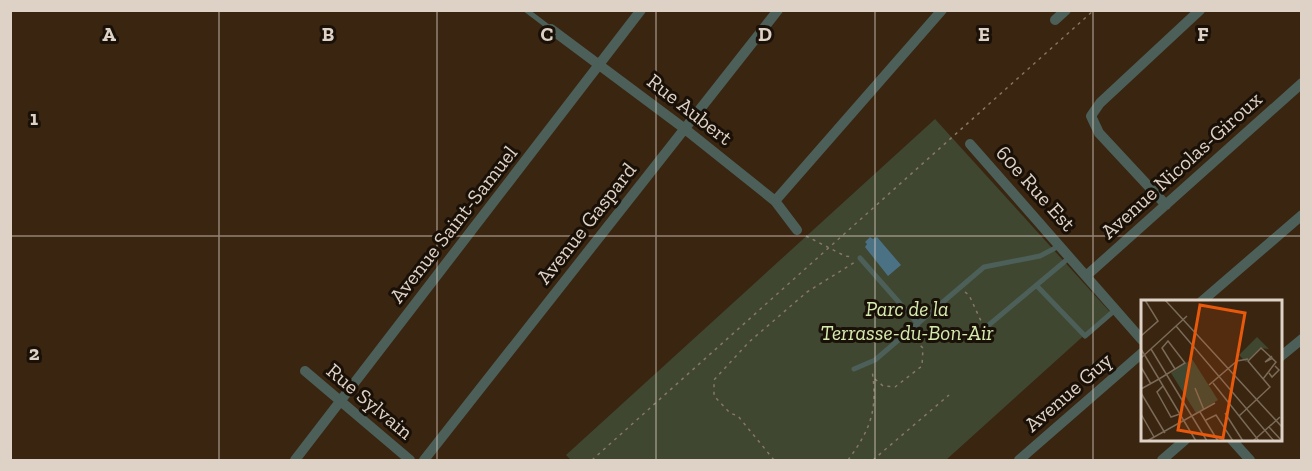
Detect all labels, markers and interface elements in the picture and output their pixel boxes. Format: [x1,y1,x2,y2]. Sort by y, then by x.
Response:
text: A [102,22,116,46]
text: B [322,22,334,46]
text: C [541,22,554,46]
text: D [758,22,772,46]
text: E [978,22,990,46]
text: F [1197,22,1209,46]
street label: Rue Aubert [642,68,738,150]
street label: Avenue Nicolas-Giroux [1095,86,1267,244]
text: 1 [30,106,38,130]
street label: Avenue Saint-Samuel [384,140,522,307]
street label: 60e Rue Est [991,140,1081,236]
street label: Avenue Gaspard [531,157,641,289]
park label: Parc de la Terrasse-du-Bon-Air [821,296,994,345]
inset map [1141,300,1282,441]
text: 2 [29,341,40,365]
street label: Avenue Guy [1019,347,1117,437]
street label: Rue Sylvain [322,358,418,444]

